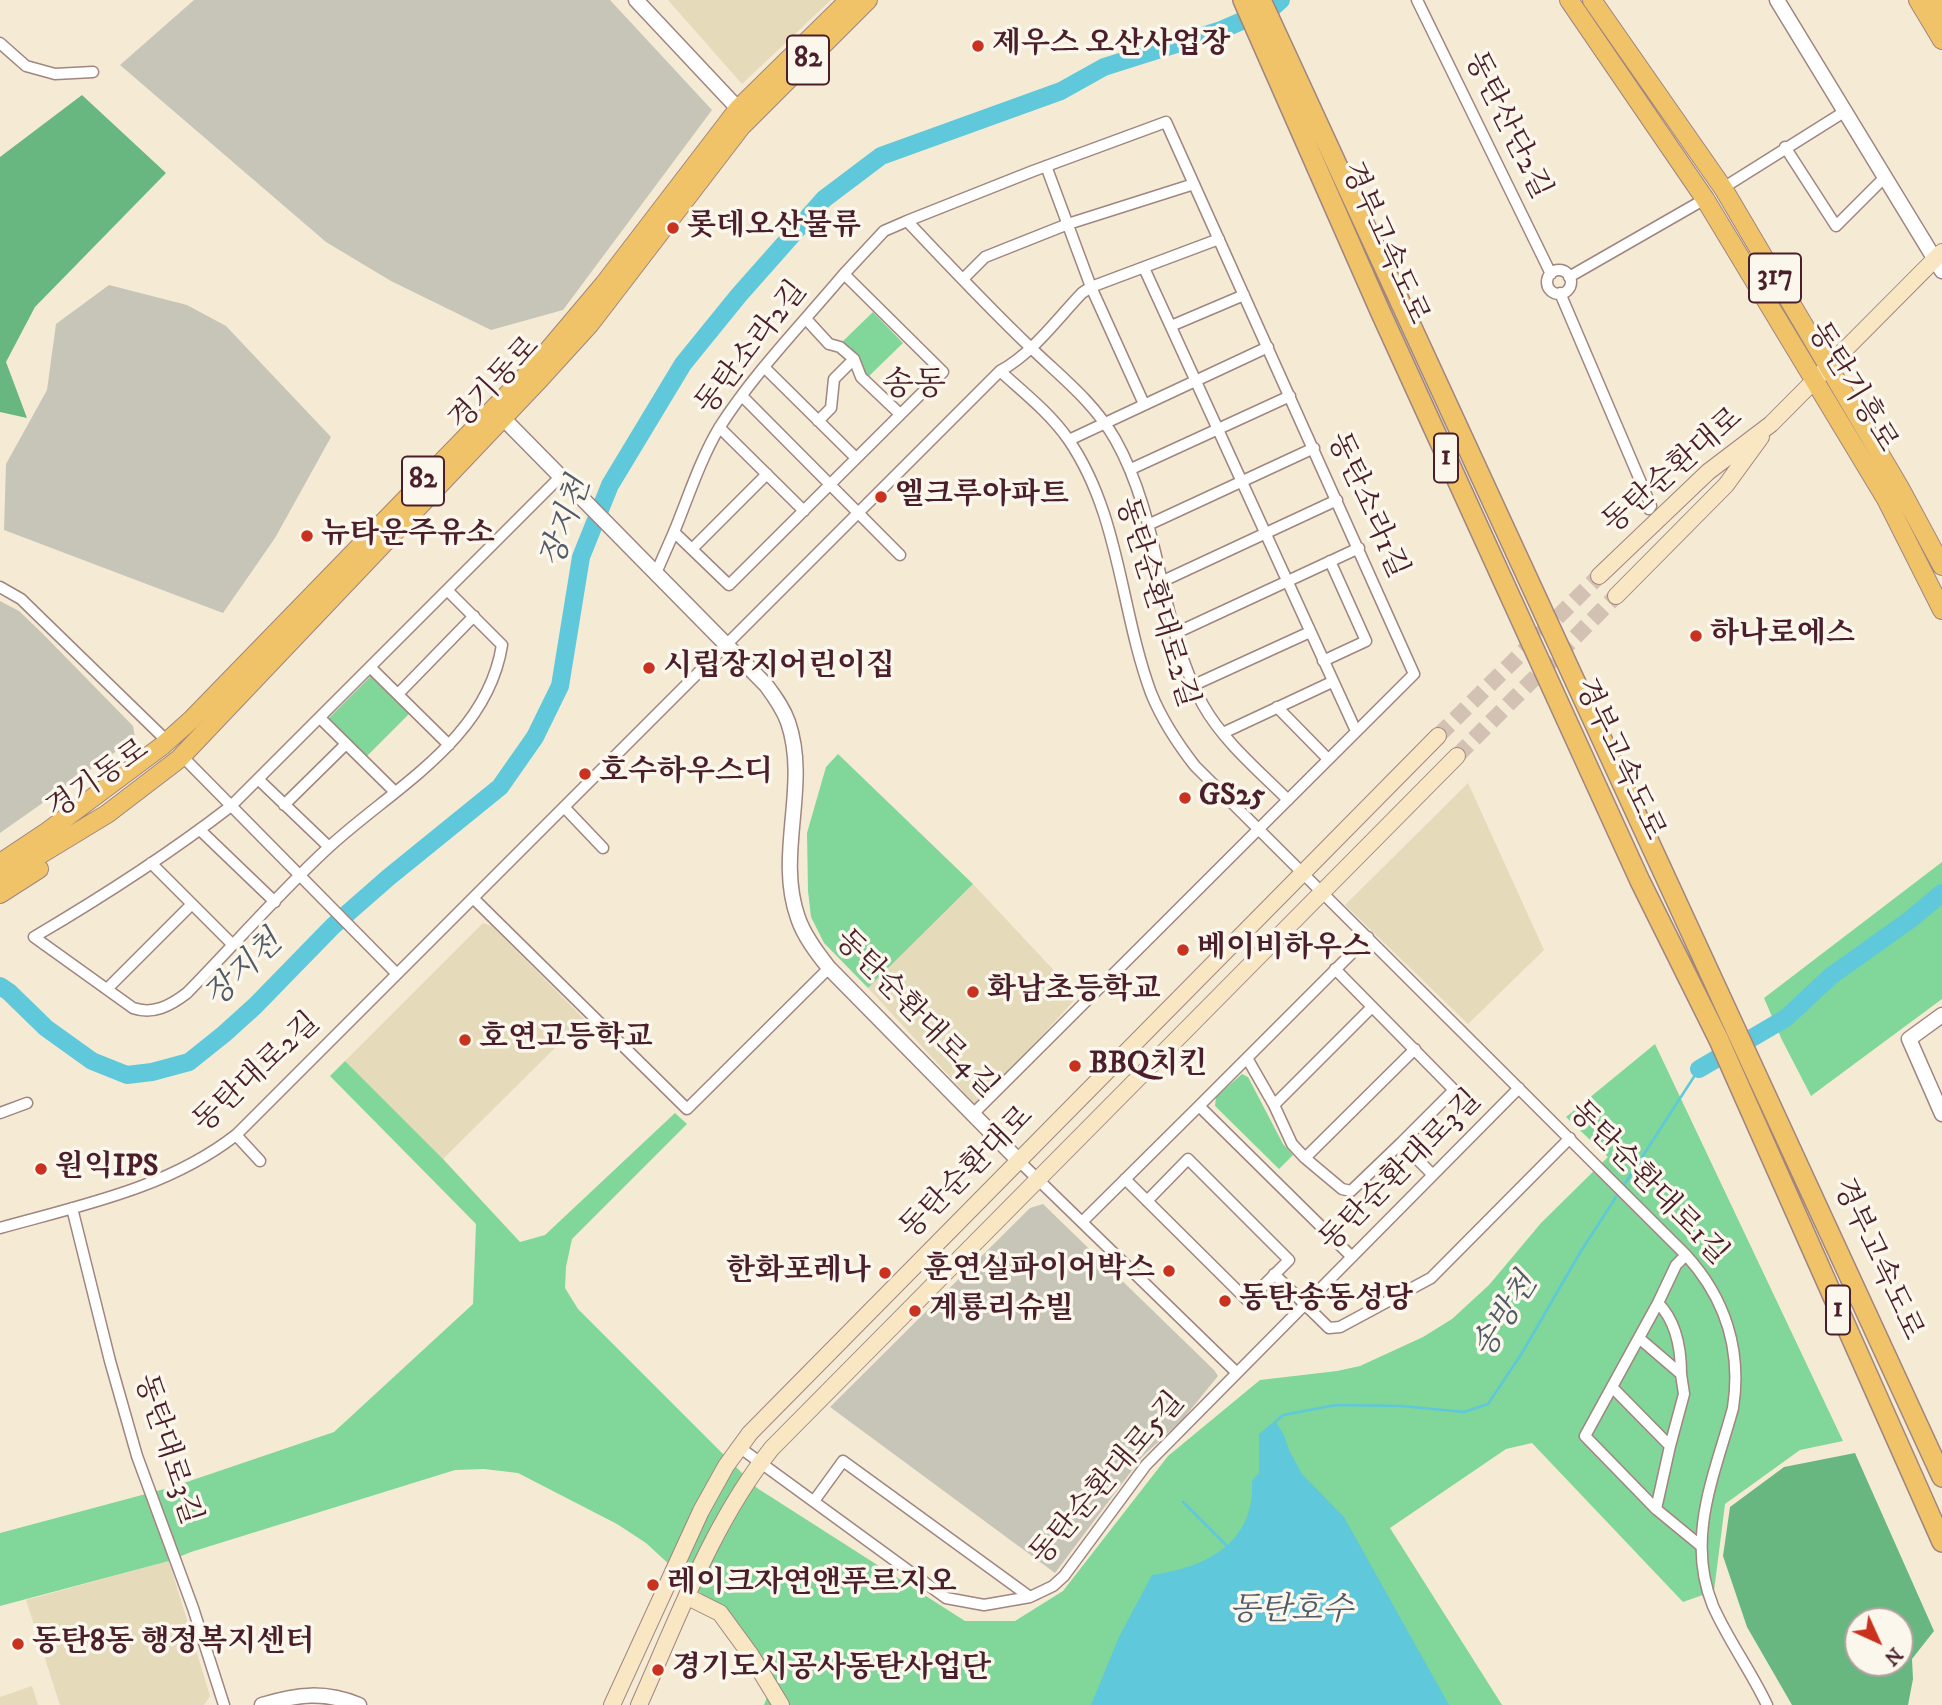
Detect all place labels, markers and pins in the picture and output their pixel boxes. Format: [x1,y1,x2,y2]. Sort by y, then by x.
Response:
place label: 제우스 오산사업장 [992,28,1230,64]
marker: 제우스 오산사업장 [970,38,986,54]
place label: 롯데오산물류 [687,210,861,246]
marker: 롯데오산물류 [665,220,681,236]
place label: 엘크루아파트 [895,479,1069,515]
marker: 엘크루아파트 [873,489,889,505]
place label: 뉴타운주유소 [321,518,495,554]
marker: 뉴타운주유소 [299,528,315,544]
place label: 하나로에스 [1710,618,1855,654]
marker: 하나로에스 [1688,628,1704,644]
place label: 시립장지어린이집 [663,650,895,686]
marker: 시립장지어린이집 [641,660,657,676]
place label: 호수하우스디 [599,756,773,792]
marker: 호수하우스디 [577,766,593,782]
place label: GS25 [1199,780,1265,816]
marker: GS25 [1177,790,1193,806]
place label: 베이비하우스 [1197,932,1371,968]
marker: 베이비하우스 [1175,942,1191,958]
place label: 화남초등학교 [987,974,1161,1010]
marker: 화남초등학교 [965,984,981,1000]
place label: 호연고등학교 [479,1022,653,1058]
marker: 호연고등학교 [457,1032,473,1048]
place label: BBQ치킨 [1089,1048,1207,1084]
marker: BBQ치킨 [1067,1058,1083,1074]
place label: 원익IPS [55,1151,158,1187]
marker: 원익IPS [33,1161,49,1177]
place label: 훈연실파이어박스 [923,1253,1155,1289]
place label: 한화포레나 [726,1255,871,1291]
marker: 훈연실파이어박스 [1161,1263,1177,1279]
marker: 한화포레나 [877,1265,893,1281]
place label: 동탄송동성당 [1239,1283,1413,1319]
place label: 계룡리슈빌 [929,1293,1074,1329]
marker: 동탄송동성당 [1217,1293,1233,1309]
marker: 계룡리슈빌 [907,1303,923,1319]
place label: 레이크자연앤푸르지오 [667,1567,957,1603]
marker: 레이크자연앤푸르지오 [645,1577,661,1593]
place label: 동탄8동 행정복지센터 [32,1626,314,1662]
marker: 동탄8동 행정복지센터 [10,1636,26,1652]
place label: 경기도시공사동탄사업단 [672,1652,991,1688]
marker: 경기도시공사동탄사업단 [650,1662,666,1678]

